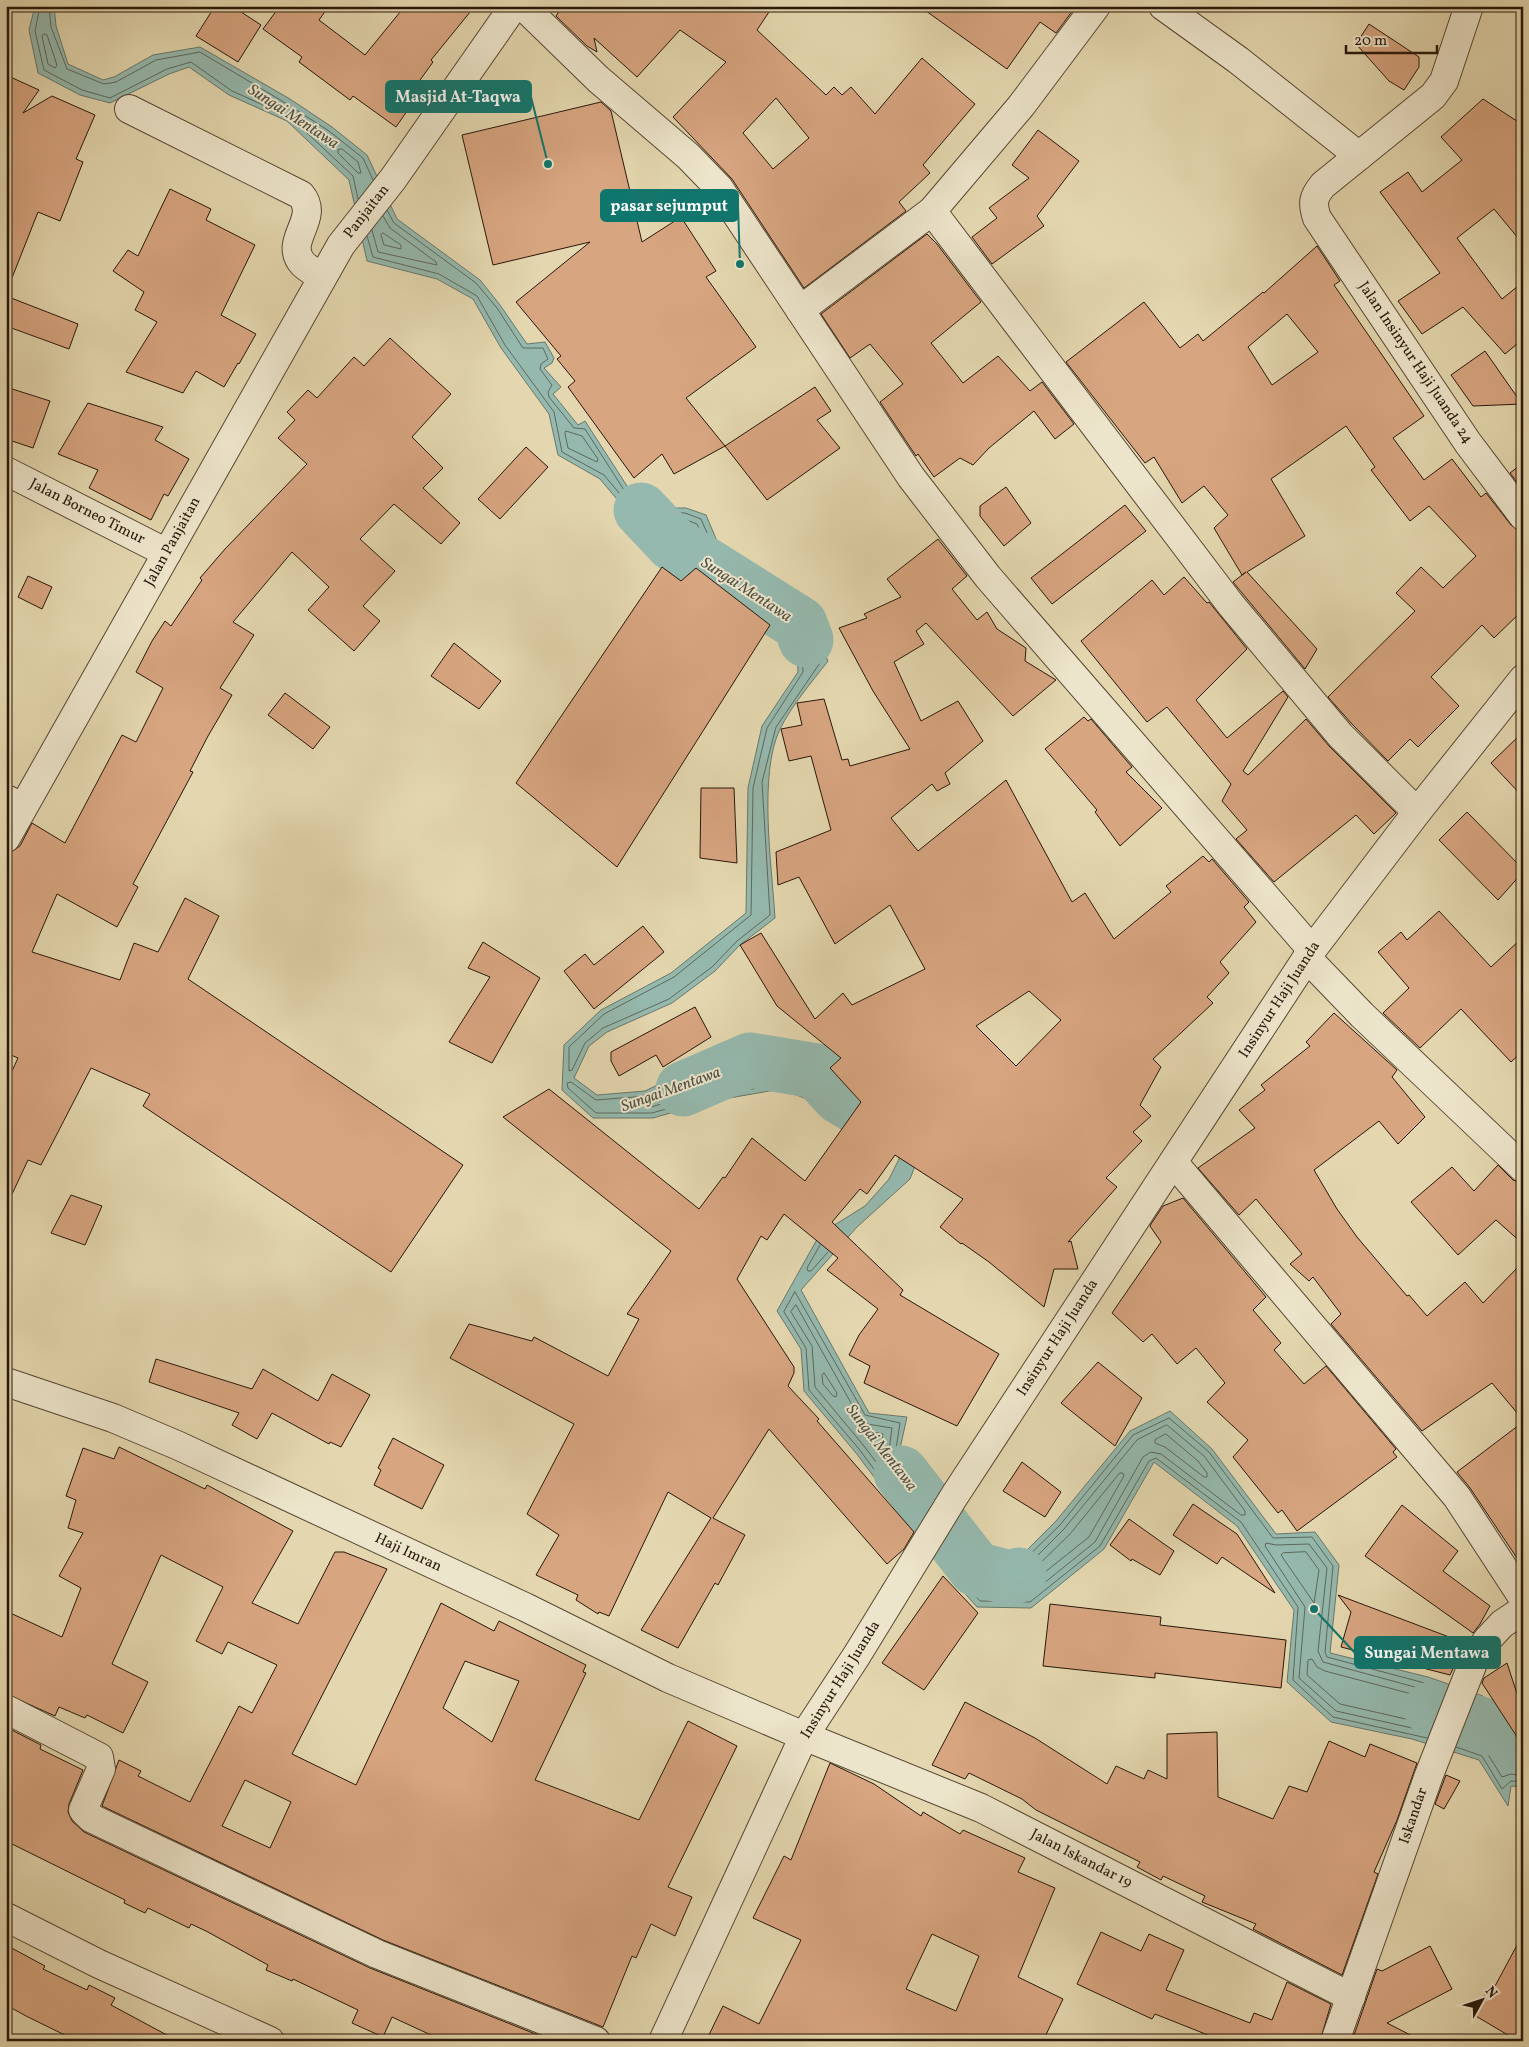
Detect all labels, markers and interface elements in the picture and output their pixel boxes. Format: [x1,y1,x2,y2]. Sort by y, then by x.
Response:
scale bar [1346,22,1438,54]
text: 20 m [1354,31,1387,52]
water label: Sungai Mentawa [243,79,343,155]
callout: Masjid At-Taqwa [386,81,531,112]
text: Masjid At-Taqwa [395,87,521,109]
street label: Panjaitan [339,181,395,243]
callout: pasar sejumput [601,190,738,221]
text: pasar sejumput [610,196,728,218]
street label: Jalan Insinyur Haji Juanda 24 [1353,278,1477,448]
street label: Jalan Borneo Timur [26,474,148,550]
street label: Jalan Panjaitan [140,493,206,591]
water label: Sungai Mentawa [696,552,796,628]
street label: Insinyur Haji Juanda [1234,937,1326,1063]
water label: Sungai Mentawa [618,1062,724,1118]
street label: Insinyur Haji Juanda [1012,1275,1104,1401]
water label: Sungai Mentawa [840,1400,922,1496]
street label: Haji Imran [371,1528,445,1578]
street label: Insinyur Haji Juanda [796,1617,886,1743]
callout: Sungai Mentawa [1355,1637,1500,1668]
text: Sungai Mentawa [1365,1643,1490,1665]
street label: Iskandar [1395,1785,1433,1847]
street label: Jalan Iskandar 19 [1027,1824,1136,1894]
north arrow [1456,1974,1506,2024]
text: N [1480,1983,1501,2003]

